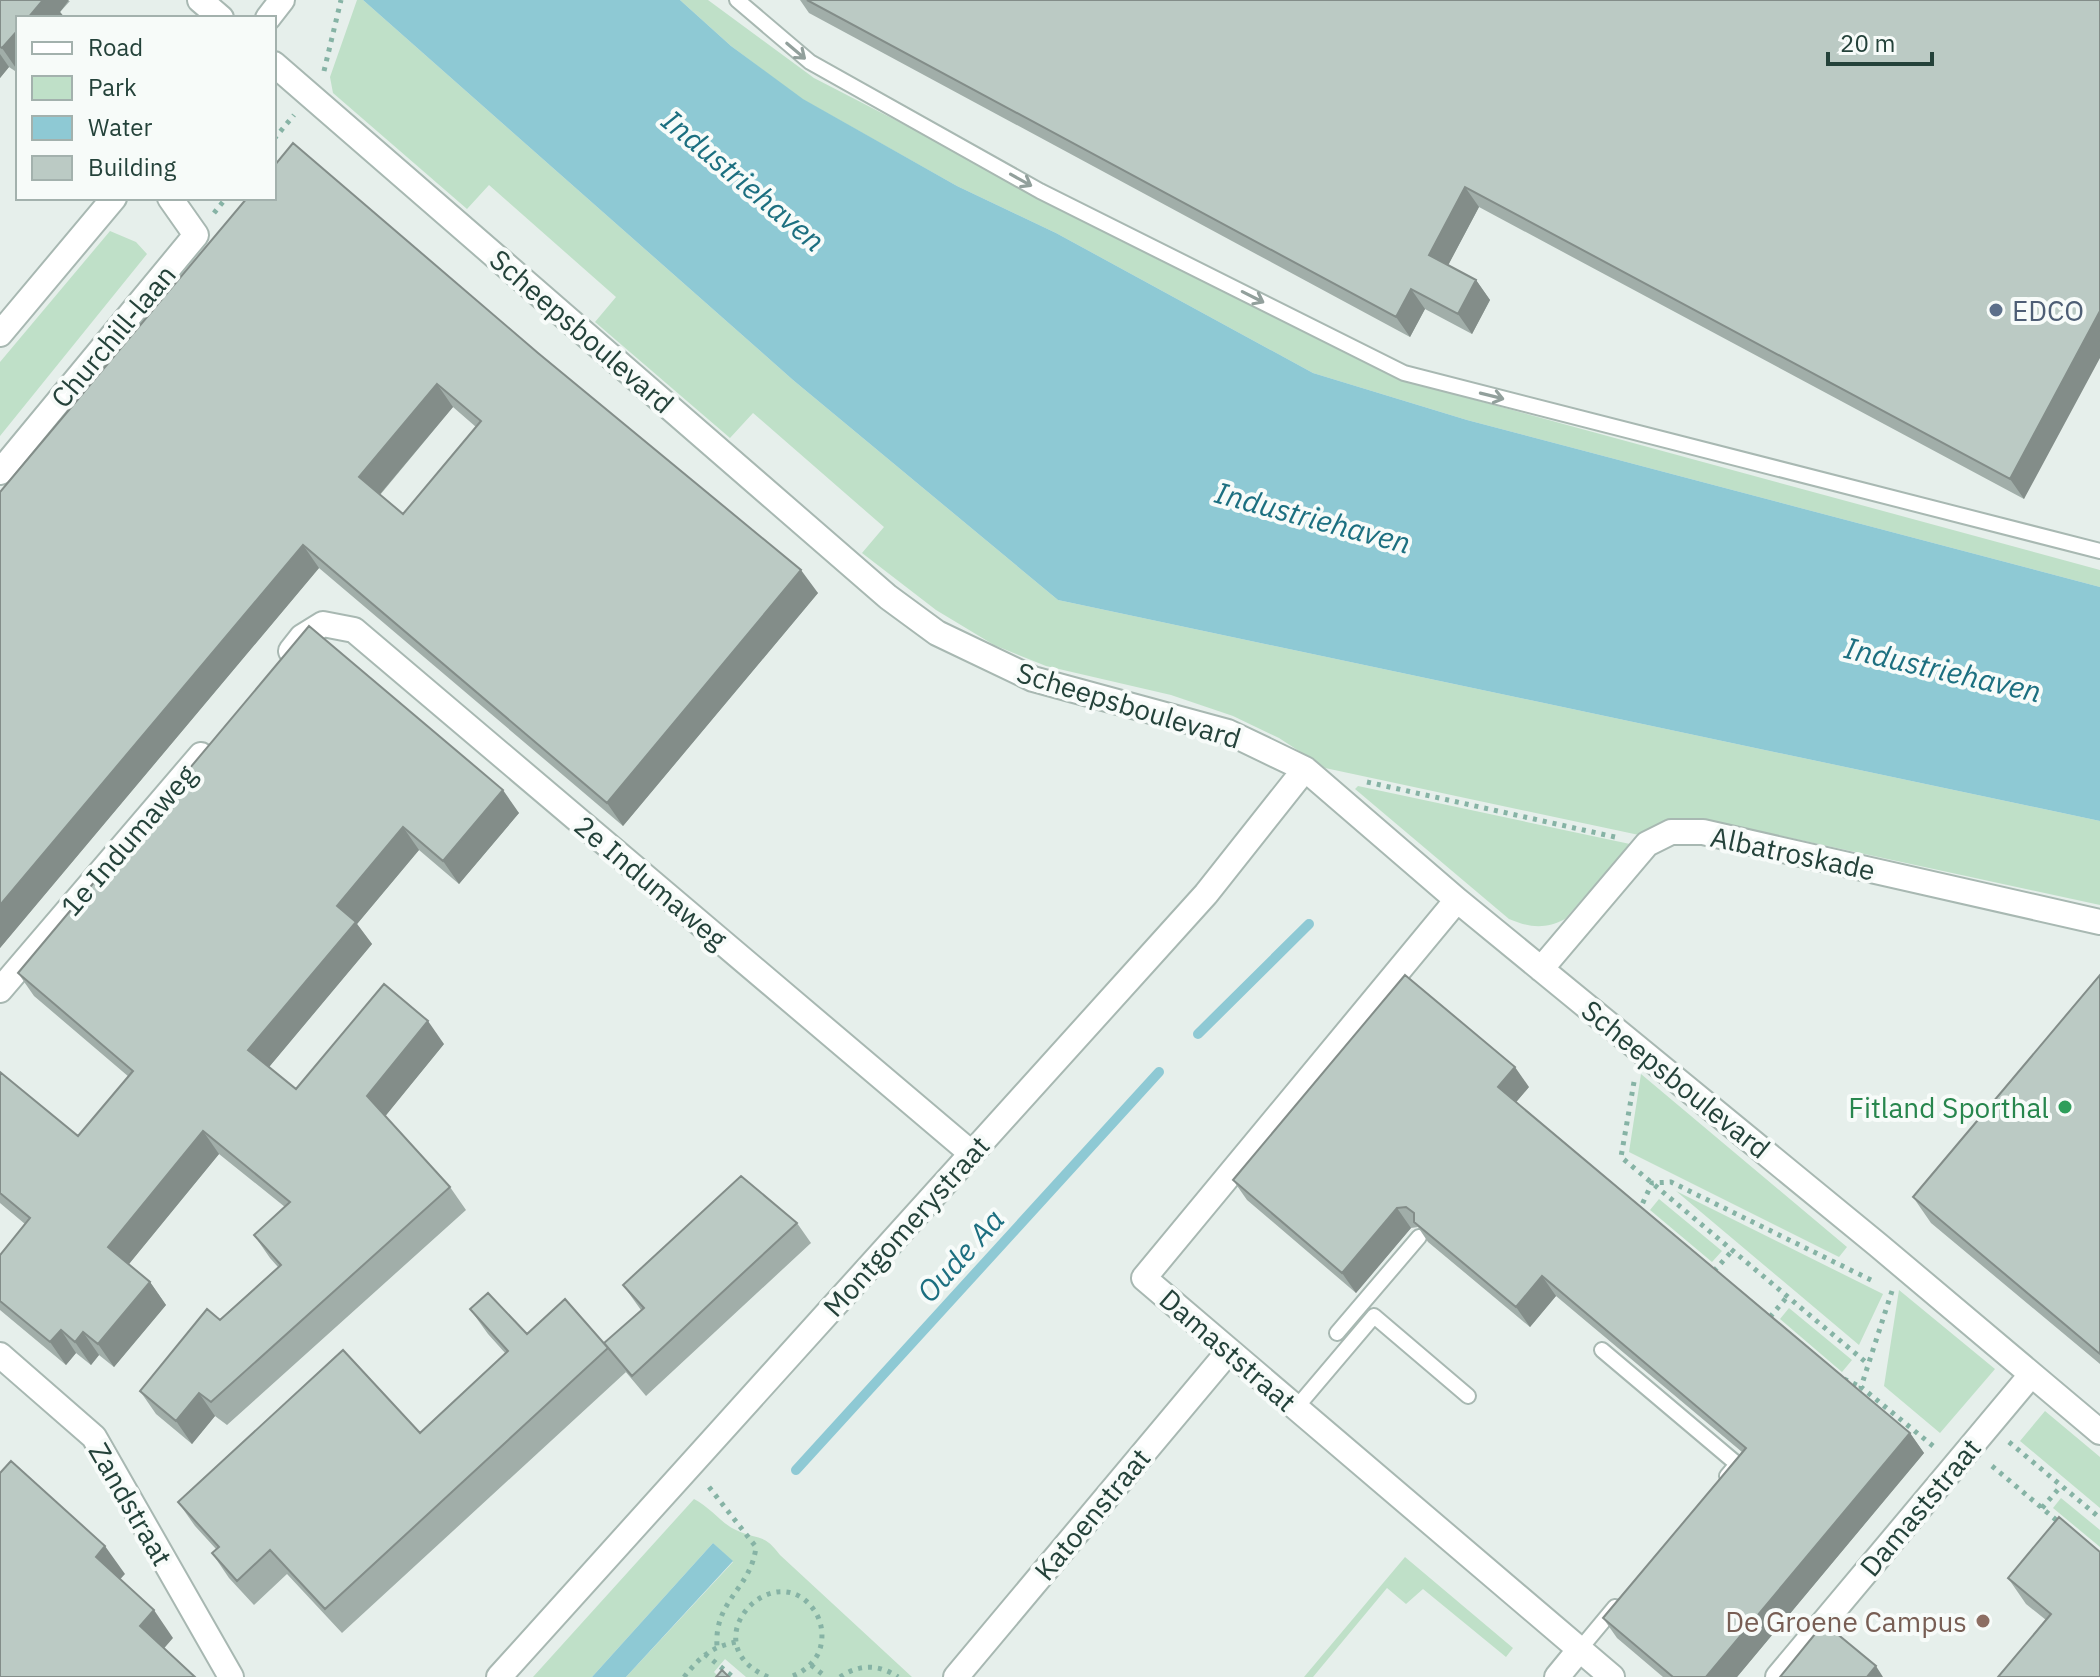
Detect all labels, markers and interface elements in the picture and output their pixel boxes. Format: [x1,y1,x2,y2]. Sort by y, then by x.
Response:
legend [16,16,276,200]
scale bar [1828,16,1932,66]
text: 20 m [1840,27,1895,59]
text: Road [88,31,143,63]
one-way arrow [785,42,806,60]
text: Park [88,71,137,103]
water label: Industriehaven [654,100,834,260]
text: Water [88,111,152,143]
text: Building [88,151,176,183]
one-way arrow [1009,172,1032,188]
street label: Scheepsboulevard [482,241,682,421]
street label: Churchill-laan [42,257,184,415]
one-way arrow [1241,290,1265,306]
place label: EDCO [2012,292,2084,329]
marker: EDCO [1987,301,2005,319]
one-way arrow [1479,389,1505,404]
water label: Industriehaven [1211,472,1415,562]
water label: Industriehaven [1841,627,2045,711]
street label: Scheepsboulevard [1013,653,1245,757]
street label: 1e Indumaweg [52,756,204,923]
street label: 2e Indumaweg [567,807,735,957]
street label: Albatroskade [1707,818,1879,888]
street label: Scheepsboulevard [1574,992,1778,1166]
place label: Fitland Sporthal [1848,1089,2049,1126]
marker: Fitland Sporthal [2056,1098,2074,1116]
street label: Montgomerystraat [815,1128,997,1324]
water label: Oude Aa [908,1200,1012,1310]
street label: Damaststraat [1152,1280,1304,1420]
street label: Damaststraat [1851,1430,1989,1584]
street label: Zandstraat [81,1436,181,1572]
street label: Katoenstraat [1026,1440,1158,1588]
place label: De Groene Campus [1725,1603,1967,1640]
marker: De Groene Campus [1974,1612,1992,1630]

